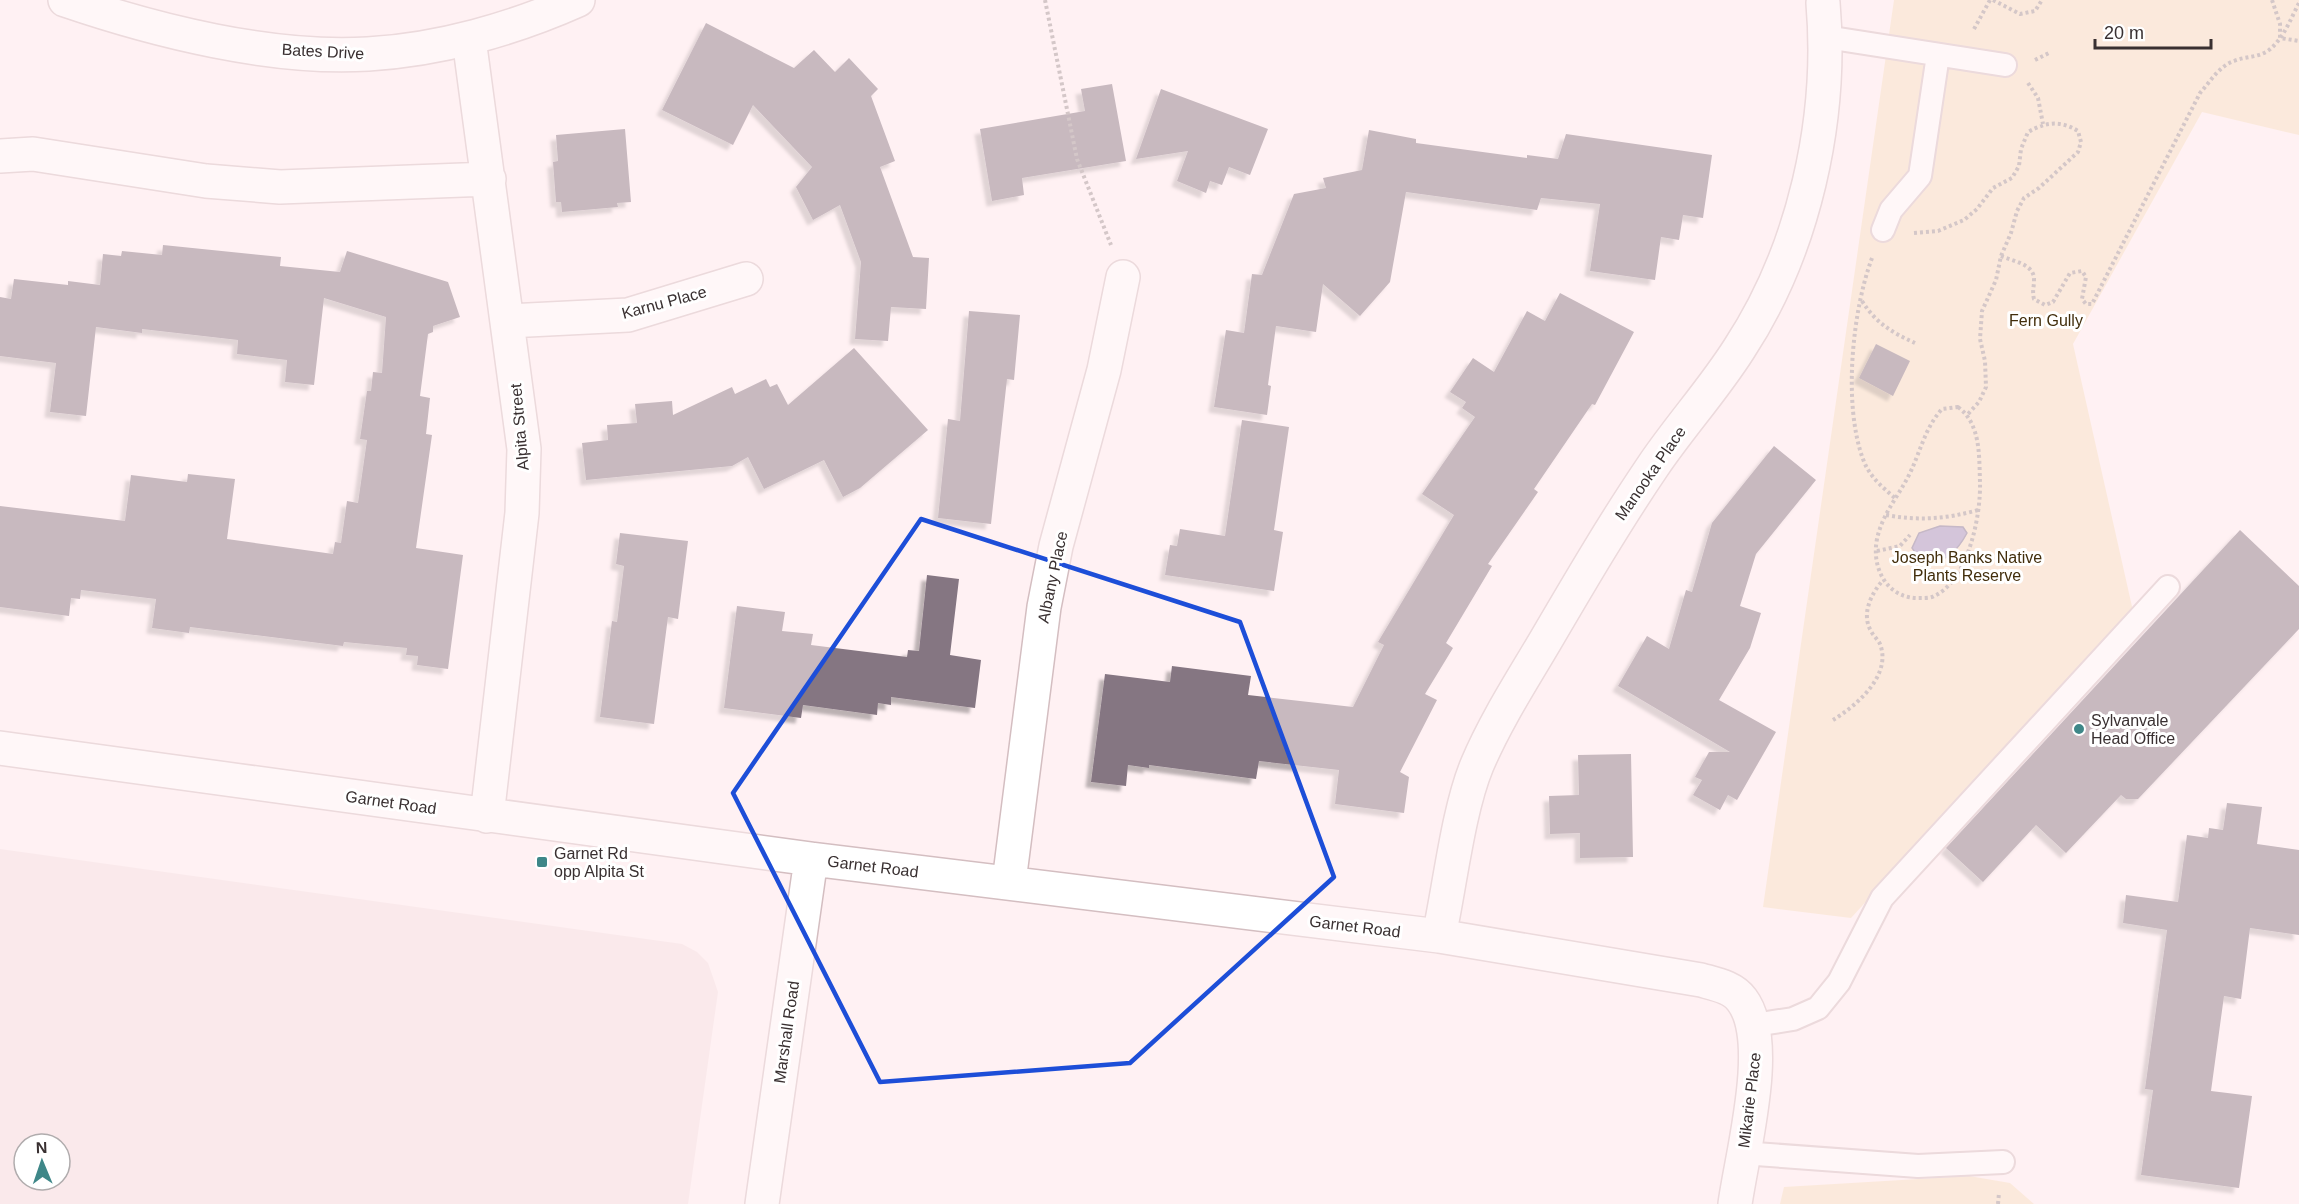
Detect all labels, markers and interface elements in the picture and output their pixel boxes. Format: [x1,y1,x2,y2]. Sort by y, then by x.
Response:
scale bar [2095,12,2210,50]
text: 20 m [2104,23,2144,43]
street label: Bates Drive [281,41,365,62]
street label: Karnu Place [620,283,709,322]
park label: Fern Gully [2009,312,2083,329]
street label: Alpita Street [507,382,532,471]
street label: Manooka Place [1612,423,1689,523]
street label: Albany Place [1034,530,1071,625]
park label: Joseph Banks Native Plants Reserve [1892,549,2042,584]
place label: Sylvanvale Head Office [2091,712,2175,747]
marker: Sylvanvale Head Office [2072,722,2086,736]
street label: Garnet Road [344,788,437,817]
place label: Garnet Rd opp Alpita St [554,845,644,880]
street label: Garnet Road [826,852,919,881]
marker: Garnet Rd opp Alpita St [535,855,549,869]
street label: Garnet Road [1308,912,1401,941]
street label: Marshall Road [771,980,802,1084]
street label: Mikarie Place [1735,1051,1764,1149]
north arrow [12,1132,72,1192]
text: N [35,1139,48,1156]

